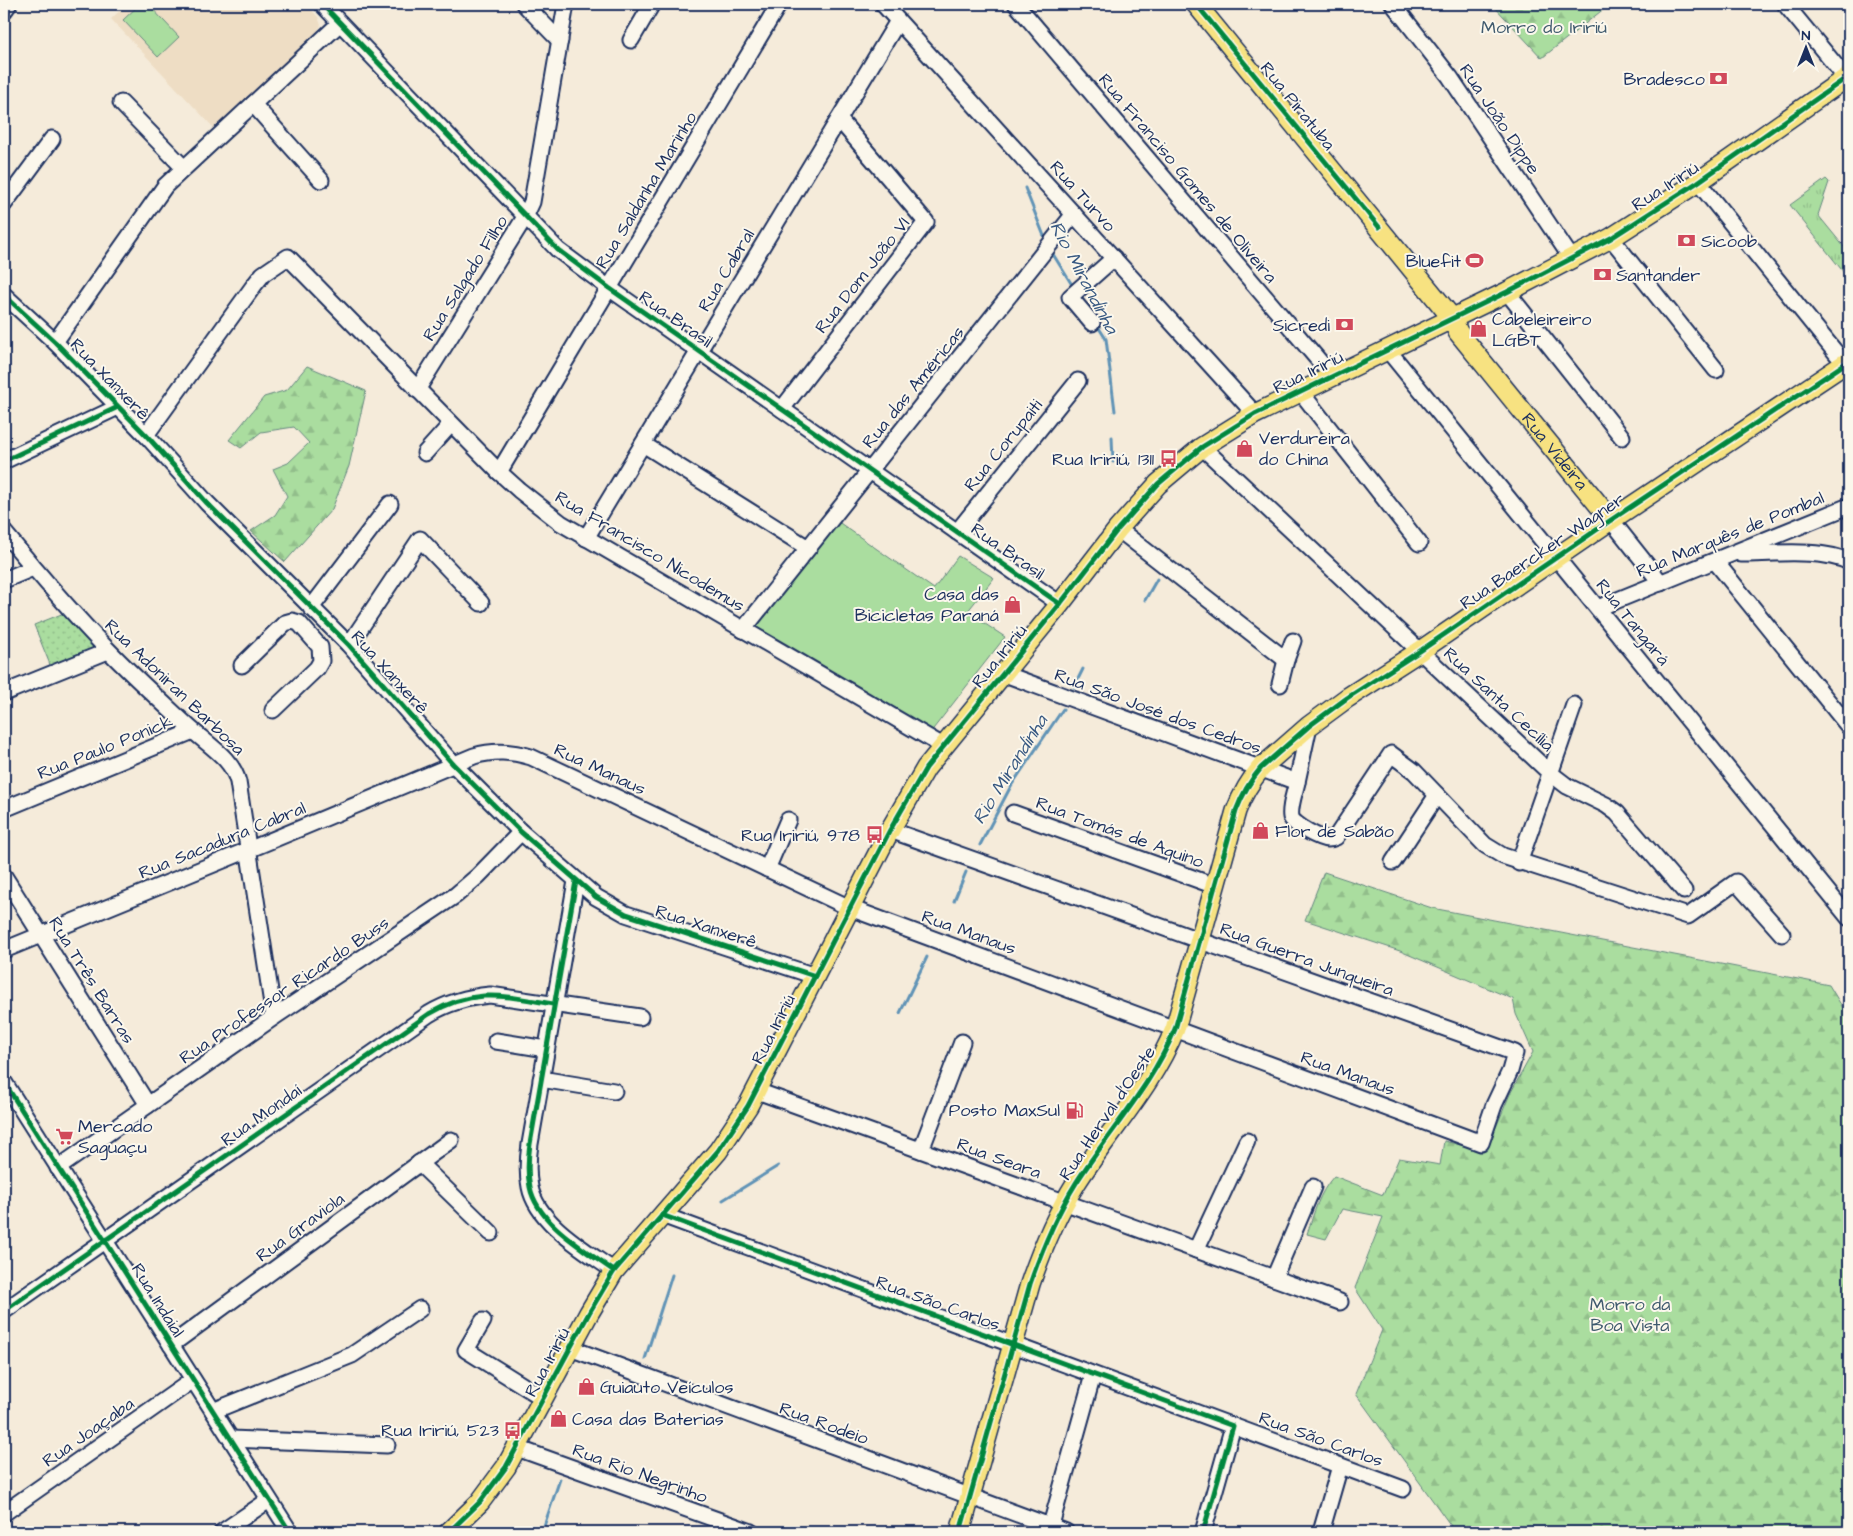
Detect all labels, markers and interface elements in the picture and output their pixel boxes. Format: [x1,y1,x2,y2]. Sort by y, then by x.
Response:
park label: Morro do Iririú [1481,15,1607,40]
north arrow [1780,22,1830,72]
text: N [1802,26,1811,46]
street label: Rua Piratuba [1254,57,1341,156]
street label: Rua João Dippe [1453,59,1546,180]
place label: Bradesco [1624,67,1705,92]
street label: Rua Franciso Gomes de Oliveira [1092,68,1283,288]
bank icon: Bradesco [1709,69,1729,89]
street label: Rua Saldanha Marinho [590,107,703,274]
street label: Rua Turvo [1044,155,1121,237]
street label: Rua Iririú [1627,155,1704,217]
street label: Rua Salgado Filho [417,211,515,346]
street label: Rua Dom João VI [809,212,916,339]
water label: Rio Mirandinha [1043,217,1125,340]
street label: Rua Cabral [692,224,761,316]
place label: Sicoob [1701,229,1757,254]
bank icon: Sicoob [1677,231,1697,251]
place label: Bluefit [1406,249,1462,274]
sports icon: Bluefit [1465,251,1485,271]
place label: Santander [1616,263,1700,288]
bank icon: Santander [1592,265,1612,285]
street label: Rua Brasil [634,285,718,354]
place label: Cabeleireiro LGBT [1492,307,1592,353]
place label: Sicredi [1273,313,1330,338]
bank icon: Sicredi [1334,315,1354,335]
shop icon: Cabeleireiro LGBT [1468,319,1488,339]
street label: Rua das Américas [856,321,970,454]
street label: Rua Xanxerê [64,333,155,426]
street label: Rua Iririú [1269,345,1348,400]
street label: Rua Corupaiti [958,394,1049,497]
street label: Rua Videira [1515,407,1594,496]
place label: Verdureira do China [1259,426,1350,472]
shop icon: Verdureira do China [1235,438,1255,458]
place label: Rua Iririú, 1311 [1052,447,1154,472]
bus stop icon: Rua Iririú, 1311 [1158,449,1178,469]
street label: Rua Francisco Nicodemus [550,485,749,618]
street label: Rua Marquês de Pombal [1633,485,1828,584]
street label: Rua Baercker Wagner [1455,487,1630,617]
street label: Rua Brasil [966,517,1050,586]
street label: Rua Tangará [1589,574,1675,672]
place label: Casa das Bicicletas Paraná [855,582,999,628]
shop icon: Casa das Bicicletas Paraná [1003,594,1023,614]
street label: Rua Adoniran Barbosa [99,614,250,761]
street label: Rua Iririú [966,619,1033,694]
street label: Rua Xanxerê [345,625,434,720]
street label: Rua Santa Cecília [1438,641,1559,757]
street label: Rua São José dos Cedros [1051,662,1265,761]
street label: Rua Paulo Ponick [34,709,177,786]
water label: Rio Mirandinha [966,709,1055,830]
street label: Rua Manaus [550,737,650,802]
street label: Rua Tomás de Aquino [1032,790,1207,874]
street label: Rua Sacadura Cabral [135,795,310,885]
place label: Flor de Sabão [1275,819,1394,844]
shop icon: Flor de Sabão [1251,821,1271,841]
place label: Rua Iririú, 978 [741,823,860,848]
bus stop icon: Rua Iririú, 978 [864,825,884,845]
street label: Rua Xanxerê [652,898,760,955]
street label: Rua Manaus [918,904,1019,961]
street label: Rua Professor Ricardo Buss [174,911,394,1070]
street label: Rua Três Barras [42,912,141,1049]
street label: Rua Guerra Junqueira [1216,916,1397,1003]
street label: Rua Iririú [745,990,802,1069]
street label: Rua Herval d'Oeste [1053,1041,1162,1186]
street label: Rua Manaus [1297,1045,1398,1102]
street label: Rua Mondaí [216,1078,307,1152]
place label: Posto MaxSul [949,1098,1060,1123]
fuel station icon: Posto MaxSul [1064,1100,1084,1120]
place label: Mercado Saguaçu [78,1114,152,1161]
supermarket icon: Mercado Saguaçu [54,1126,74,1146]
street label: Rua Seara [953,1132,1044,1185]
street label: Rua Graviola [251,1187,350,1268]
street label: Rua Indaial [125,1258,190,1342]
street label: Rua São Carlos [872,1269,1003,1337]
park label: Morro da Boa Vista [1590,1292,1670,1338]
street label: Rua Iririú [519,1323,576,1401]
place label: Guiauto Veículos [600,1375,734,1400]
shop icon: Guiauto Veículos [576,1377,596,1397]
street label: Rua Joaçaba [37,1391,139,1473]
street label: Rua Rodeio [776,1396,872,1451]
street label: Rua São Carlos [1255,1405,1386,1473]
place label: Casa das Baterias [572,1407,724,1432]
shop icon: Casa das Baterias [548,1409,568,1429]
place label: Rua Iririú, 523 [381,1418,499,1443]
bus stop icon: Rua Iririú, 523 [503,1420,523,1440]
street label: Rua Rio Negrinho [568,1437,711,1510]

